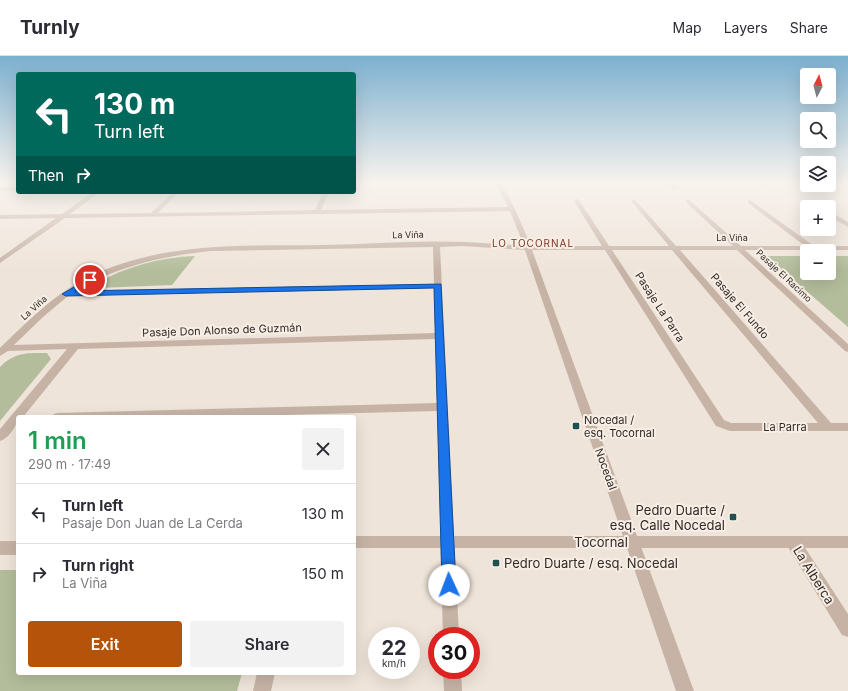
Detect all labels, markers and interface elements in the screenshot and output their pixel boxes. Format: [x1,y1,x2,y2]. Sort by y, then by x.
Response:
text: Turnly [20,16,80,39]
text: Map [673,19,702,36]
text: Layers [724,19,768,36]
text: Share [790,19,828,36]
north arrow [800,68,836,104]
map controls [800,68,836,280]
text: 130 m [94,87,175,121]
icon: left [28,88,80,140]
button: search [800,112,836,148]
text: Turn left [94,121,164,142]
button: layers [800,156,836,192]
icon: right [72,164,94,186]
text: Then [28,166,64,185]
button: + [800,200,836,236]
street label: La Viña [392,229,424,240]
street label: La Viña [716,232,748,243]
district label: LO TOCORNAL [492,237,574,249]
button: − [800,244,836,280]
street label: Pasaje El Racimo [754,247,814,304]
pin [73,263,107,297]
icon: arrive [79,269,101,291]
street label: Pasaje La Parra [632,269,688,345]
street label: Pasaje El Fundo [708,270,773,342]
street label: La Viña [18,293,49,322]
street label: Pasaje Don Alonso de Guzmán [142,320,302,340]
place label: Nocedal / esq. Tocornal [584,413,655,440]
street label: La Parra [763,420,807,434]
marker: Nocedal / esq. Tocornal [571,421,581,431]
text: 1 min [28,426,87,455]
button: close [302,428,344,470]
street label: Nocedal [592,446,620,492]
text: 290 m · 17:49 [28,456,111,472]
text: Turn left [62,496,123,515]
place label: Pedro Duarte / esq. Calle Nocedal [610,502,725,533]
icon: left [28,503,50,525]
text: 130 m [302,504,344,523]
marker: Pedro Duarte / esq. Calle Nocedal [728,512,738,522]
text: Pasaje Don Juan de La Cerda [62,515,243,531]
street label: Tocornal [574,534,628,550]
street label: La Alberca [790,543,838,607]
place label: Pedro Duarte / esq. Nocedal [504,555,678,571]
text: Turn right [62,556,134,575]
marker: Pedro Duarte / esq. Nocedal [491,558,501,568]
icon: right [28,563,50,585]
text: 150 m [302,564,344,583]
position arrow [428,564,470,606]
text: La Viña [62,575,107,591]
button: Exit [28,621,182,667]
button: Share [190,621,344,667]
speed limit sign: 30 [428,627,480,679]
text: 22 [381,636,407,660]
text: km/h [382,657,406,669]

